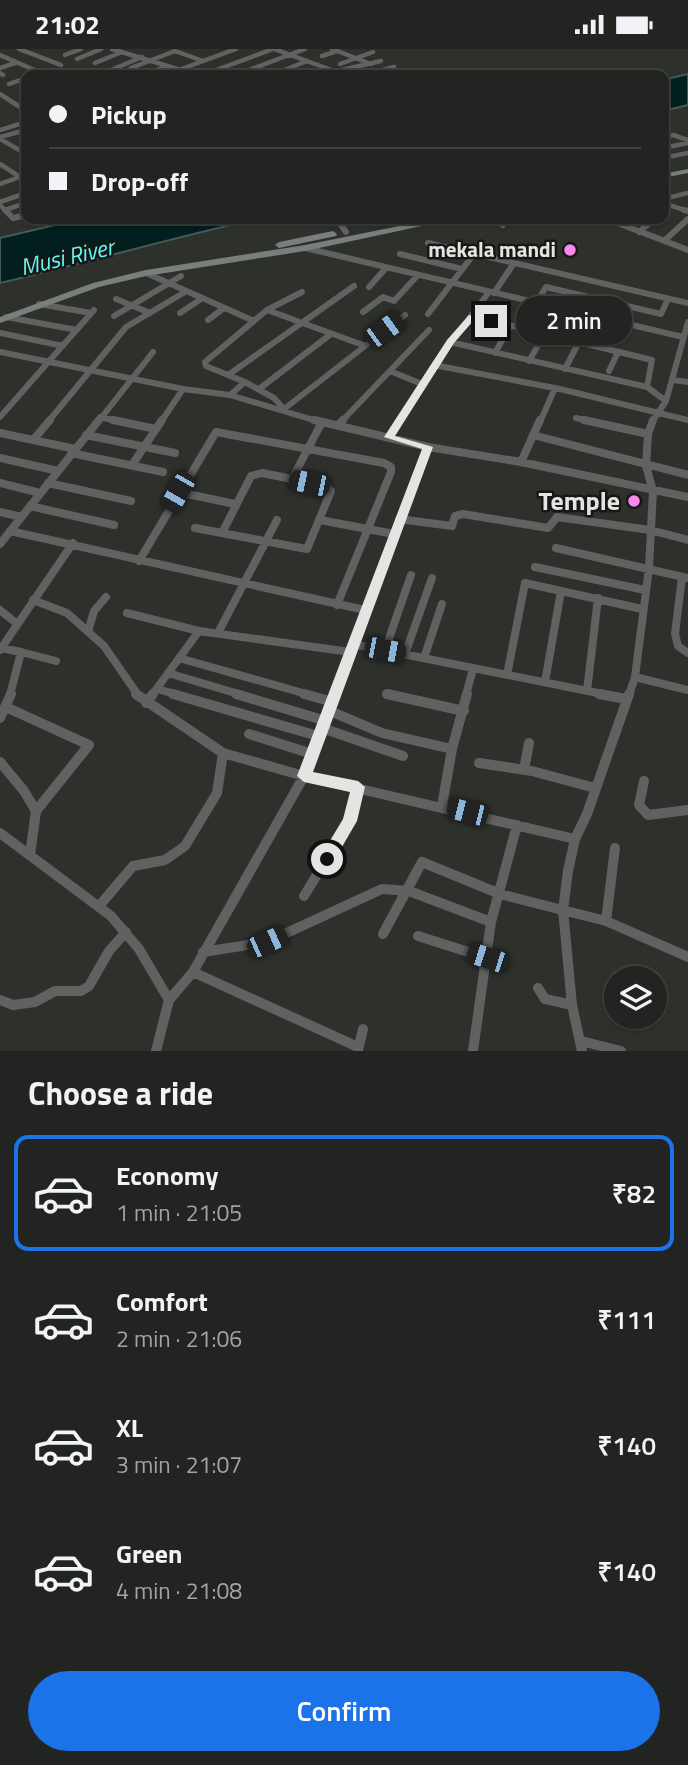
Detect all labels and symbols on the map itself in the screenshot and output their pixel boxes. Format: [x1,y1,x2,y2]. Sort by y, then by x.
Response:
water label: Musi River [17,228,120,284]
place label: mekala mandi [428,233,556,265]
marker: mekala mandi [562,242,578,258]
callout: 2 min [516,296,631,345]
route end [475,305,507,337]
car [361,309,408,351]
car [287,468,332,498]
car [159,469,198,515]
place label: Temple [539,481,620,520]
marker: Temple [626,493,642,509]
car [363,636,408,664]
car [445,797,490,827]
route start [311,843,343,875]
car [244,924,291,960]
car [464,942,511,974]

